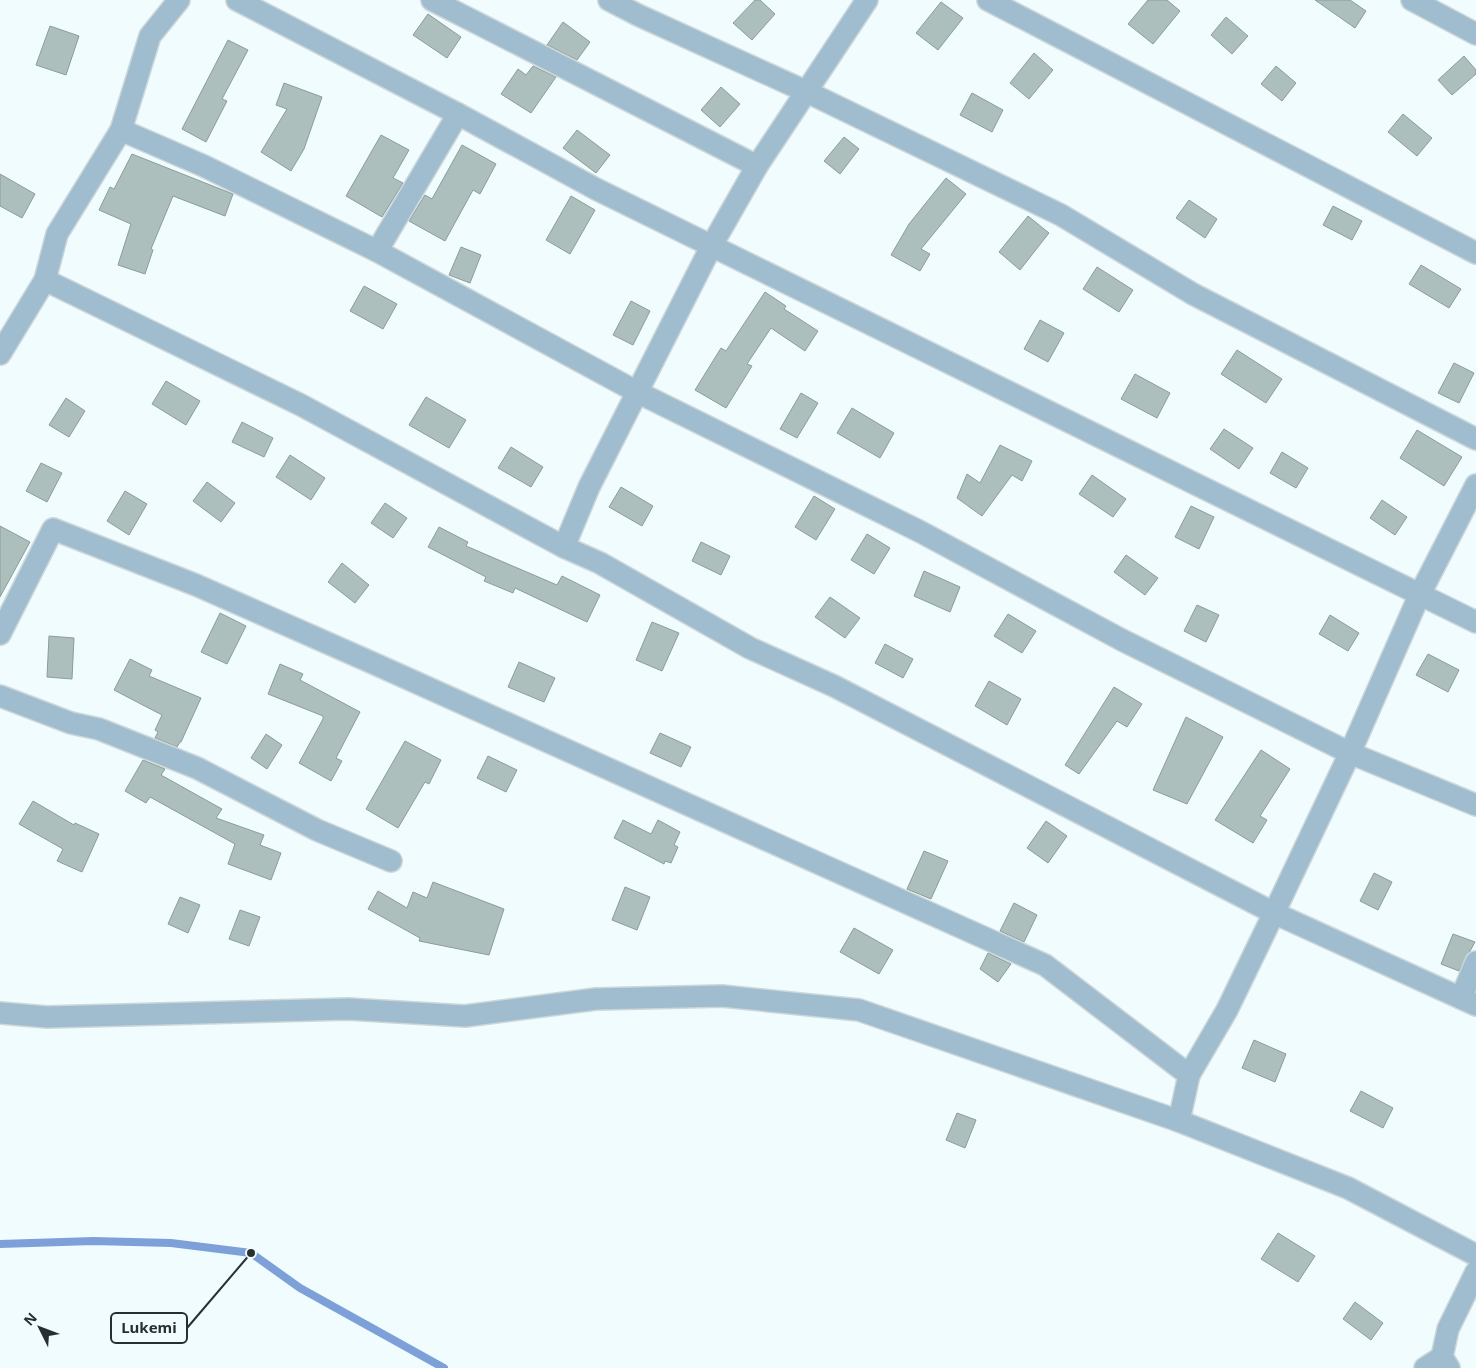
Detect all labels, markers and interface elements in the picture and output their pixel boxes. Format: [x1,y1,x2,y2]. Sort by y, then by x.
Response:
north arrow [15,1303,65,1353]
text: N [19,1308,41,1330]
callout: Lukemi [111,1313,187,1343]
text: Lukemi [121,1317,177,1337]

